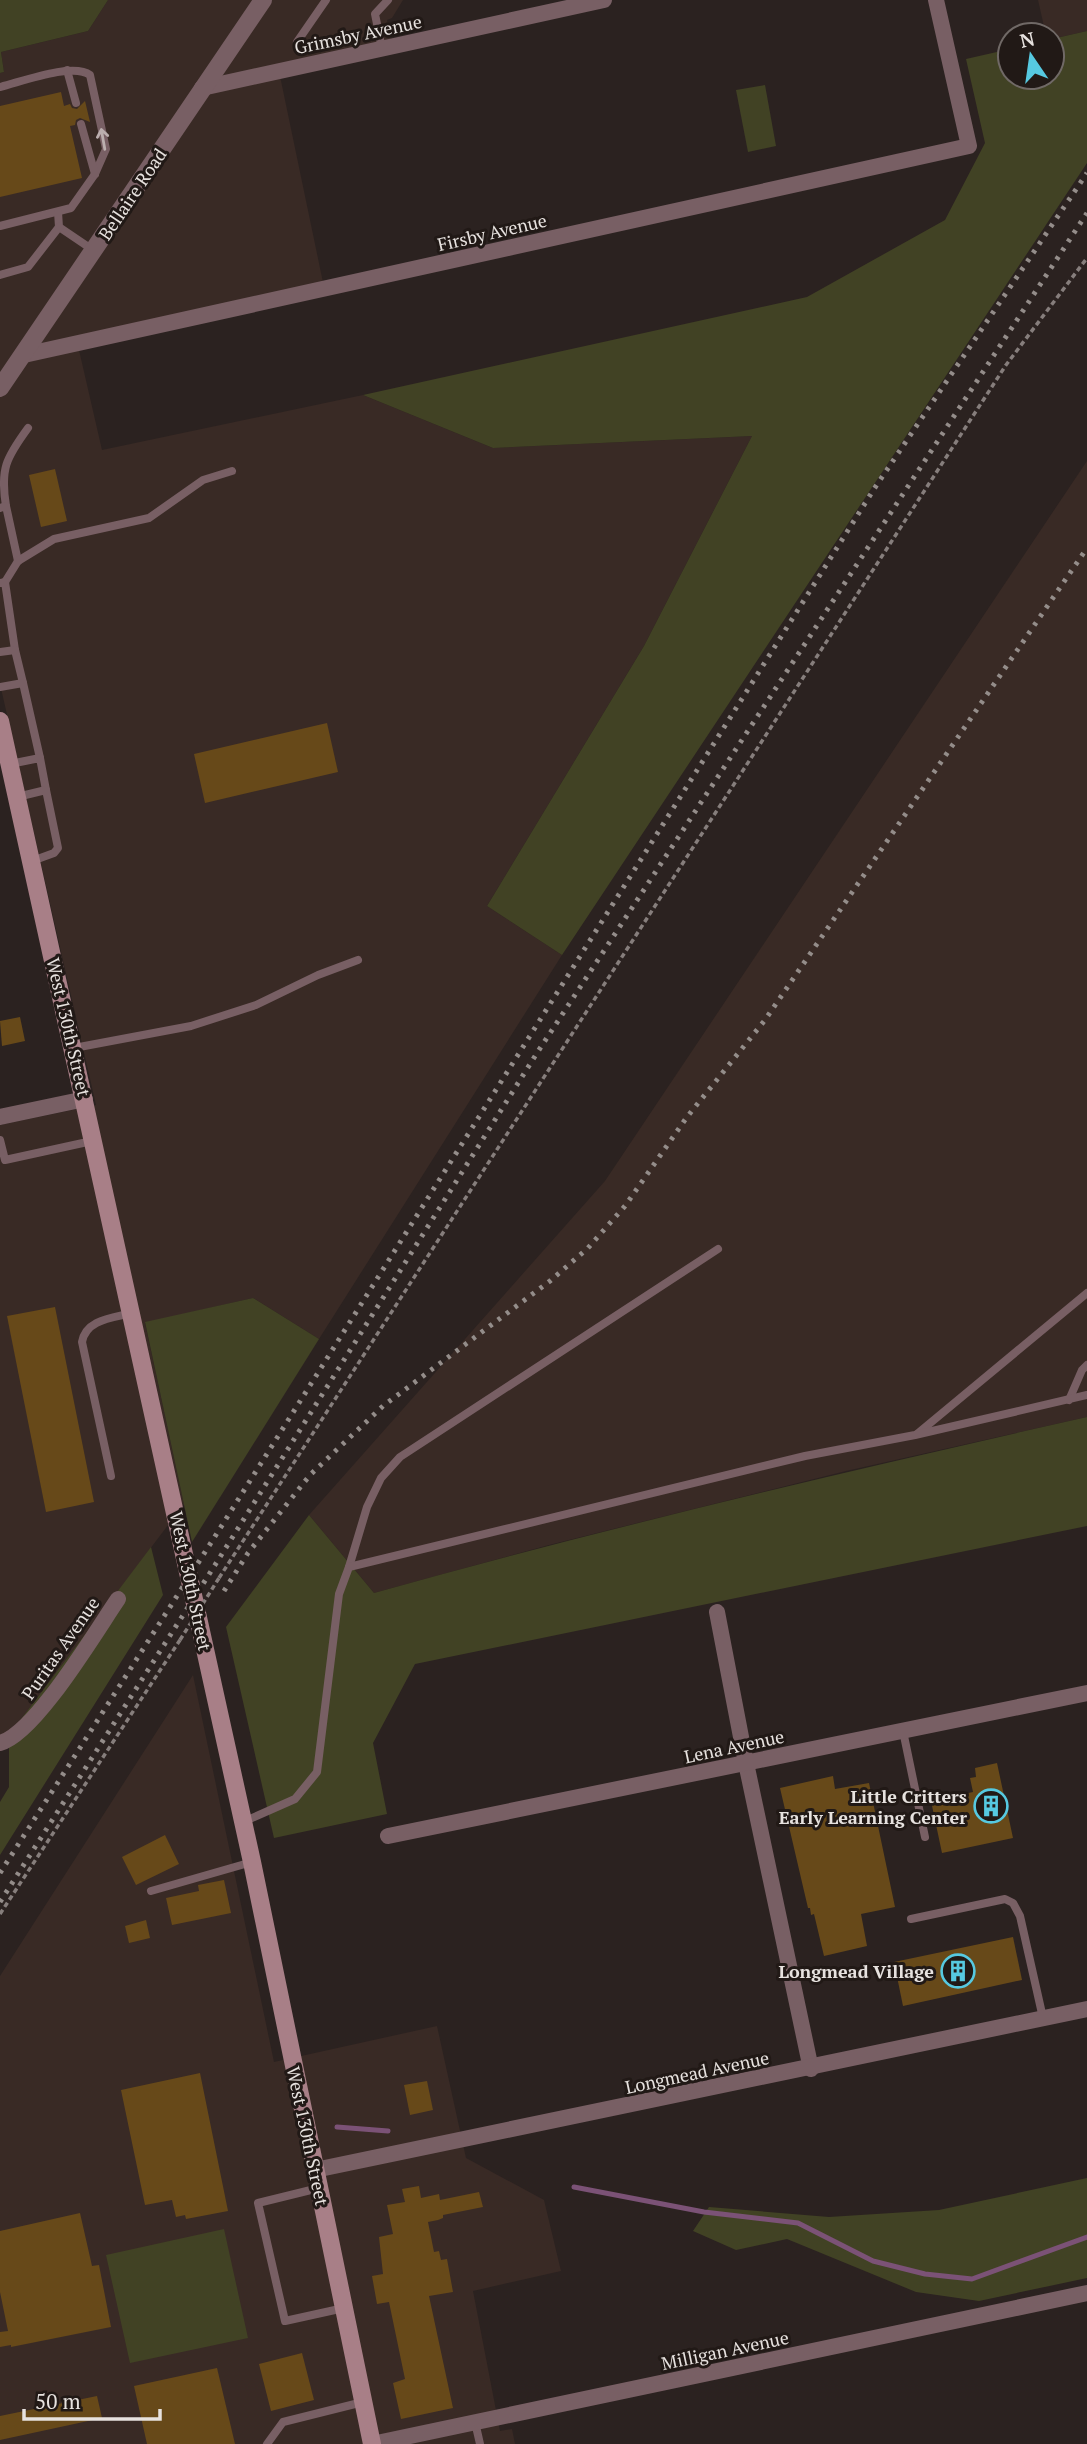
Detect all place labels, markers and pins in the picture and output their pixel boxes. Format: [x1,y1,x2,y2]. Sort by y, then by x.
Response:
place label: Little Critters Early Learning Center [779,1784,967,1829]
building icon: Little Critters Early Learning Center [972,1787,1010,1825]
building icon: Longmead Village [939,1952,977,1990]
place label: Longmead Village [778,1959,934,1983]

